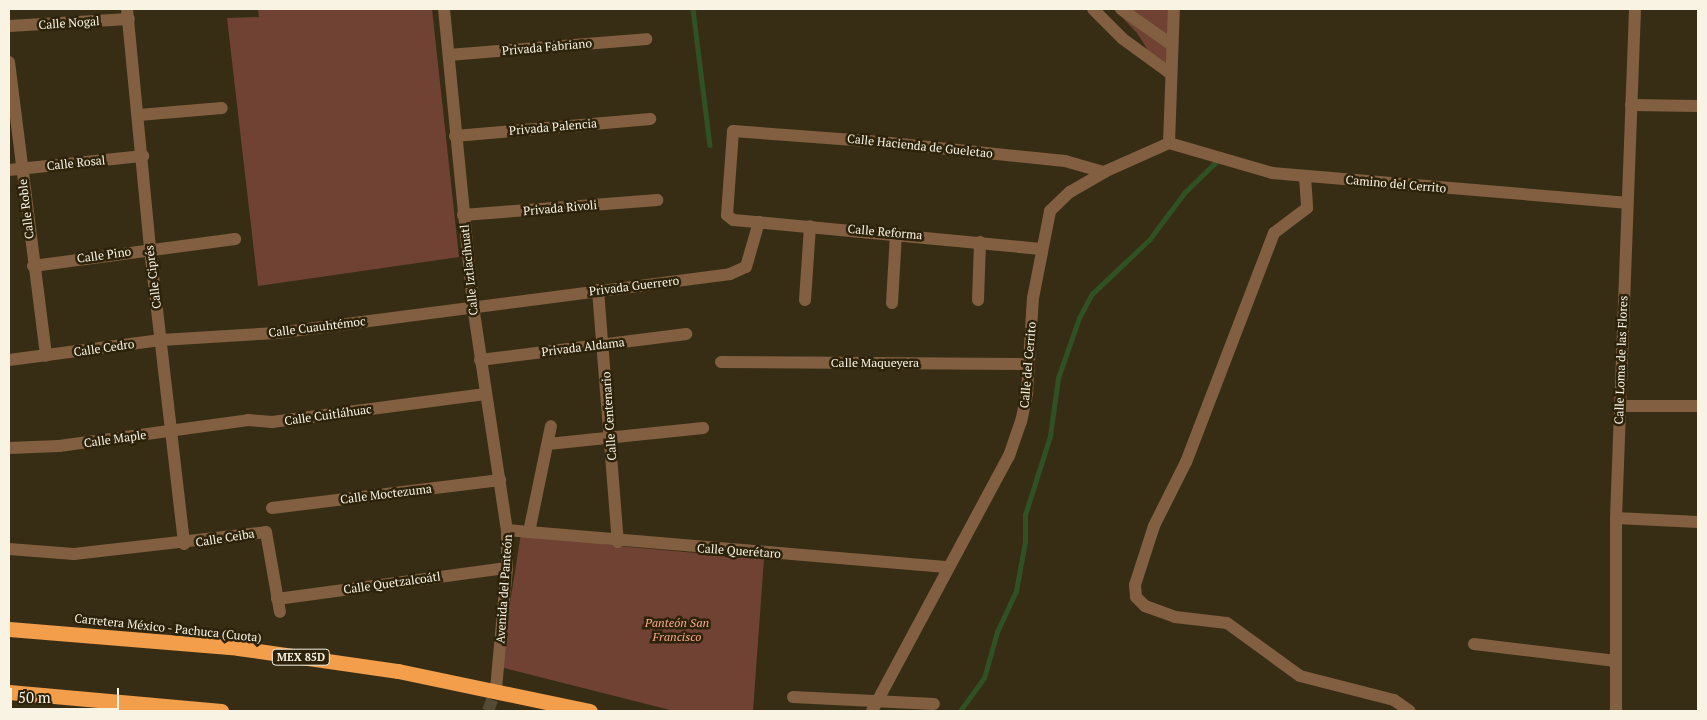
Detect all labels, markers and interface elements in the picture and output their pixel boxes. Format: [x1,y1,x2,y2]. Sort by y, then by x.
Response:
street label: Calle Nogal [38,14,100,32]
street label: Privada Fabriano [501,36,593,58]
street label: Privada Palencia [508,116,598,138]
street label: Calle Hacienda de Gueletao [846,131,994,161]
street label: Calle Rosal [46,153,106,173]
street label: Camino del Cerrito [1345,172,1447,196]
street label: Calle Roble [15,178,37,240]
street label: Privada Rivoli [522,198,598,218]
street label: Calle Reforma [847,222,923,242]
street label: Calle Iztlacíhuatl [457,224,481,316]
street label: Calle Pino [76,244,132,266]
street label: Calle Ciprés [142,244,164,310]
street label: Privada Guerrero [588,273,680,299]
street label: Calle Loma de las Flores [1612,296,1630,424]
street label: Calle Cuauhtémoc [268,314,366,340]
street label: Calle del Cerrito [1017,321,1039,409]
street label: Privada Aldama [540,335,626,359]
street label: Calle Cedro [73,337,135,359]
street label: Calle Maqueyera [831,356,919,370]
street label: Calle Centenario [599,371,619,461]
street label: Calle Cuitláhuac [283,402,373,428]
street label: Calle Maple [83,427,147,451]
street label: Calle Moctezuma [339,481,433,507]
street label: Calle Ceiba [194,526,256,550]
street label: Avenida del Panteón [493,534,515,644]
street label: Calle Querétaro [697,541,781,561]
street label: Calle Quetzalcoátl [343,569,441,597]
street label: Carretera México - Pachuca (Cuota) [73,611,263,645]
park label: Panteón San Francisco [645,616,709,644]
road number: MEX 85D [271,649,331,666]
scale bar [12,678,121,710]
text: 50 m [18,687,51,707]

